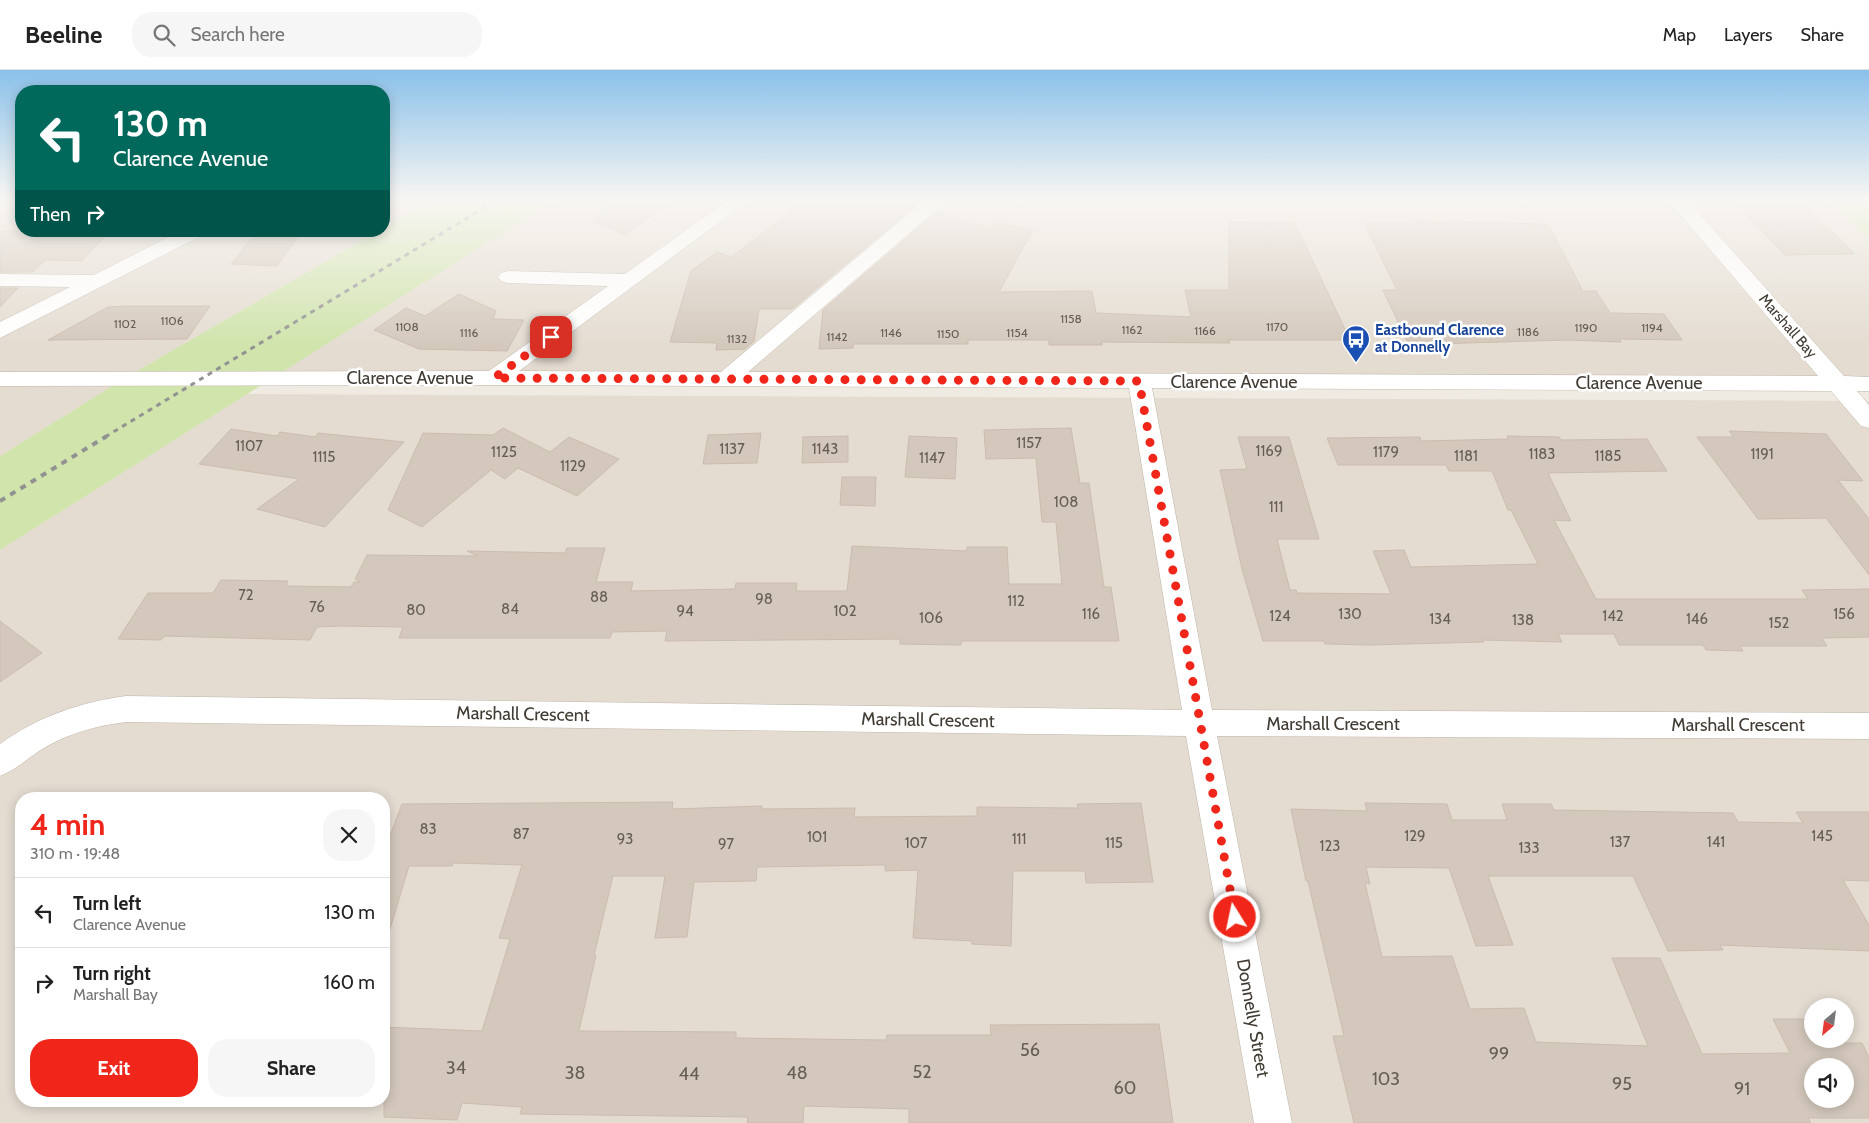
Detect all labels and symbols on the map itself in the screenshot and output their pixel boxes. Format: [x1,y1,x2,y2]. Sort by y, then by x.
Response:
street label: Marshall Bay [1755,290,1821,362]
house number: 1158 [1060,311,1082,326]
house number: 1106 [160,313,184,328]
house number: 1102 [114,316,136,331]
pin [530,316,572,358]
house number: 1108 [395,319,419,334]
house number: 1170 [1266,319,1288,334]
house number: 1190 [1574,320,1598,335]
house number: 1194 [1641,320,1663,335]
place label: Eastbound Clarence at Donnelly [1375,321,1504,356]
house number: 1162 [1122,322,1142,337]
house number: 1166 [1194,323,1216,338]
bus stop icon: Eastbound Clarence at Donnelly [1341,324,1371,363]
house number: 1186 [1517,324,1539,339]
house number: 1116 [460,325,478,340]
house number: 1146 [880,325,902,340]
house number: 1154 [1006,325,1028,340]
house number: 1150 [937,326,959,341]
house number: 1142 [826,329,848,344]
house number: 1132 [727,331,747,346]
street label: Clarence Avenue [346,367,474,389]
street label: Clarence Avenue [1170,371,1298,393]
street label: Clarence Avenue [1575,372,1703,394]
house number: 1157 [1016,434,1042,452]
house number: 1107 [235,437,263,455]
house number: 1137 [719,440,745,458]
house number: 1143 [812,440,838,458]
house number: 1169 [1256,442,1282,460]
house number: 1125 [491,443,517,461]
house number: 1179 [1373,443,1399,461]
house number: 1183 [1529,445,1556,463]
house number: 1191 [1750,445,1774,463]
house number: 1181 [1454,447,1478,465]
house number: 1185 [1595,447,1622,465]
house number: 1115 [313,448,335,466]
house number: 1147 [919,449,945,467]
house number: 1129 [560,457,586,475]
house number: 108 [1054,493,1078,511]
house number: 111 [1269,498,1283,516]
house number: 72 [238,586,254,604]
house number: 88 [590,588,608,606]
house number: 98 [755,590,773,608]
house number: 112 [1007,592,1025,610]
house number: 76 [309,598,325,616]
house number: 84 [501,600,519,618]
house number: 80 [406,601,426,619]
house number: 94 [676,602,694,620]
house number: 102 [833,602,857,620]
house number: 116 [1082,605,1100,623]
house number: 130 [1338,605,1362,623]
house number: 156 [1833,605,1855,623]
house number: 124 [1269,607,1291,625]
house number: 142 [1602,607,1624,625]
house number: 106 [919,609,943,627]
house number: 134 [1429,610,1451,628]
house number: 146 [1686,610,1708,628]
house number: 138 [1512,611,1534,629]
house number: 152 [1769,614,1790,632]
street label: Marshall Crescent [456,702,590,726]
street label: Marshall Crescent [861,708,995,732]
street label: Marshall Crescent [1266,713,1400,735]
street label: Marshall Crescent [1671,714,1805,736]
house number: 83 [419,820,437,838]
house number: 87 [513,825,530,843]
house number: 129 [1404,827,1426,845]
house number: 145 [1811,827,1833,845]
house number: 101 [807,828,827,846]
house number: 93 [617,830,633,848]
house number: 111 [1012,830,1026,848]
house number: 137 [1610,833,1631,851]
house number: 141 [1707,833,1725,851]
house number: 107 [905,834,928,852]
house number: 115 [1105,834,1123,852]
house number: 97 [718,835,734,853]
house number: 123 [1320,837,1340,855]
house number: 133 [1518,839,1540,857]
position arrow [1208,890,1260,942]
street label: Donnelly Street [1232,957,1274,1079]
north arrow [1804,998,1854,1048]
house number: 56 [1020,1039,1040,1061]
house number: 99 [1489,1043,1509,1065]
house number: 34 [446,1057,466,1079]
house number: 52 [912,1061,932,1083]
house number: 38 [565,1062,585,1084]
house number: 48 [786,1062,808,1084]
house number: 44 [679,1063,699,1085]
house number: 103 [1372,1068,1400,1090]
house number: 95 [1612,1073,1632,1095]
house number: 60 [1114,1077,1136,1099]
house number: 91 [1734,1078,1750,1100]

